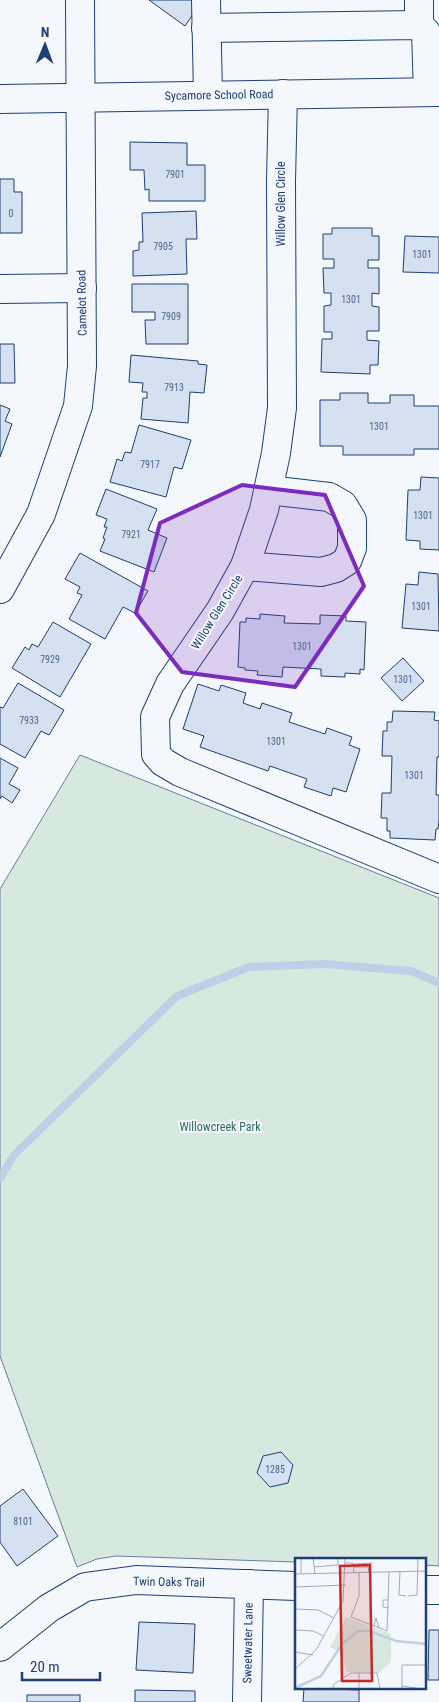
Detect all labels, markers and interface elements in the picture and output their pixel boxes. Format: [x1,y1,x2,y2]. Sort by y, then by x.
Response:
north arrow [20,20,70,70]
text: N [41,24,50,40]
street label: Sycamore School Road [165,87,273,103]
street label: Willow Glen Circle [274,161,288,247]
house number: 7901 [165,169,185,180]
house number: 0 [9,208,14,219]
house number: 7905 [153,241,173,252]
house number: 1301 [412,249,432,260]
street label: Camelot Road [74,270,90,336]
house number: 1301 [341,294,361,305]
house number: 7909 [161,311,181,322]
house number: 7913 [164,382,184,393]
house number: 1301 [369,421,389,432]
house number: 7917 [140,459,160,470]
house number: 1301 [413,510,433,521]
house number: 7921 [121,529,141,540]
street label: Willow Glen Circle [189,572,246,652]
house number: 1301 [411,601,431,612]
house number: 1301 [292,641,312,652]
house number: 7929 [40,654,60,665]
house number: 1301 [393,674,413,685]
house number: 7933 [19,715,39,726]
house number: 1301 [266,736,286,747]
house number: 1301 [404,770,424,781]
park label: Willowcreek Park [179,1120,261,1134]
house number: 1285 [265,1464,285,1475]
house number: 8101 [13,1516,33,1527]
inset map [295,1558,426,1690]
street label: Twin Oaks Trail [133,1574,205,1590]
street label: Sweetwater Lane [240,1602,256,1684]
scale bar [22,1650,100,1682]
text: 20 m [30,1658,60,1676]

